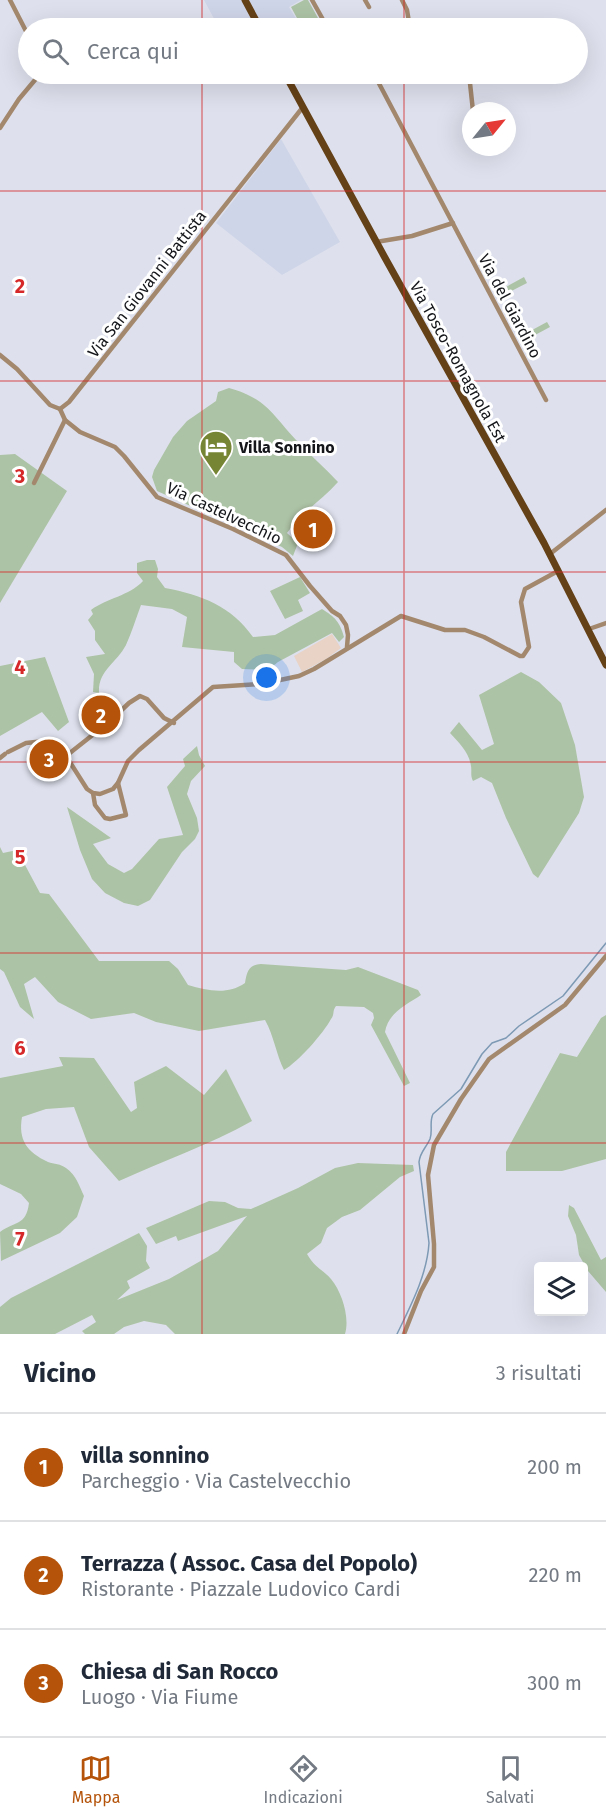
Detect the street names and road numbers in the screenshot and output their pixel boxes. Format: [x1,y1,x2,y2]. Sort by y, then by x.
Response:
street label: Via San Giovanni Battista [84,207,210,361]
street label: Via del Giardino [475,251,545,361]
street label: Via Tosco-Romagnola Est [406,278,510,446]
street label: Via Castelvecchio [163,478,285,548]

